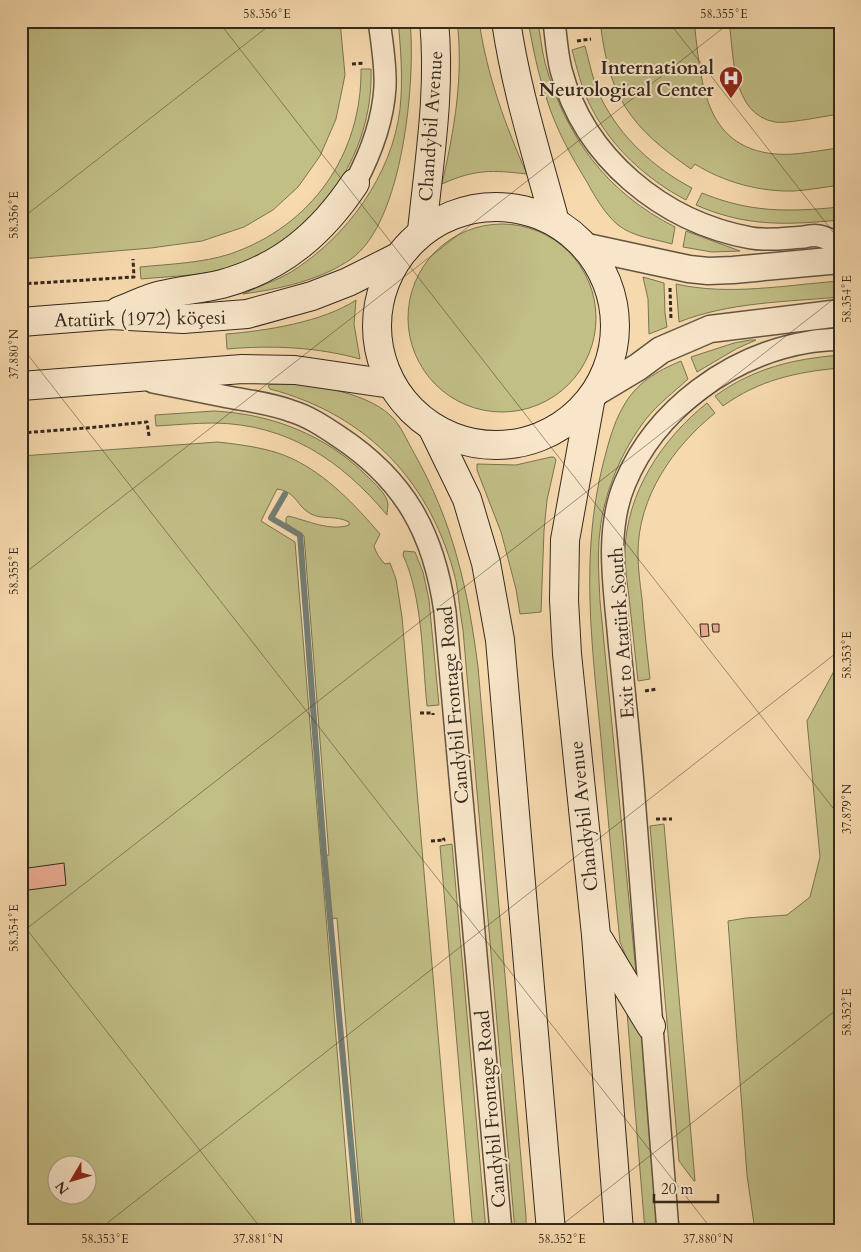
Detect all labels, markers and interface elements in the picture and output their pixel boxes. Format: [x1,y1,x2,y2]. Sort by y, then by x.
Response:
text: 58.356°E [243,6,291,22]
text: 58.355°E [700,6,748,22]
street label: Chandybil Avenue [413,50,449,202]
place label: International Neurological Center [539,55,714,103]
hospital icon: International Neurological Center [718,65,744,99]
text: 58.356°E [6,191,22,239]
text: 58.354°E [839,275,855,323]
street label: Atatürk (1972) köçesi [54,305,226,333]
text: 37.880°N [6,328,22,379]
street label: Exit to Atatürk South [603,546,641,720]
text: 58.355°E [6,547,22,595]
street label: Candybil Frontage Road [432,605,476,805]
text: 58.353°E [839,631,855,679]
street label: Chandybil Avenue [563,739,605,892]
text: 37.879°N [839,783,855,834]
text: 58.354°E [6,904,22,952]
text: 58.352°E [839,988,855,1036]
street label: Candybil Frontage Road [469,1009,513,1209]
north arrow [48,1154,98,1204]
scale bar [654,1172,717,1204]
text: N [51,1177,73,1198]
text: 20 m [661,1179,693,1199]
text: 58.353°E [81,1231,129,1247]
text: 37.881°N [233,1231,284,1247]
text: 58.352°E [538,1231,586,1247]
text: 37.880°N [683,1231,734,1247]

